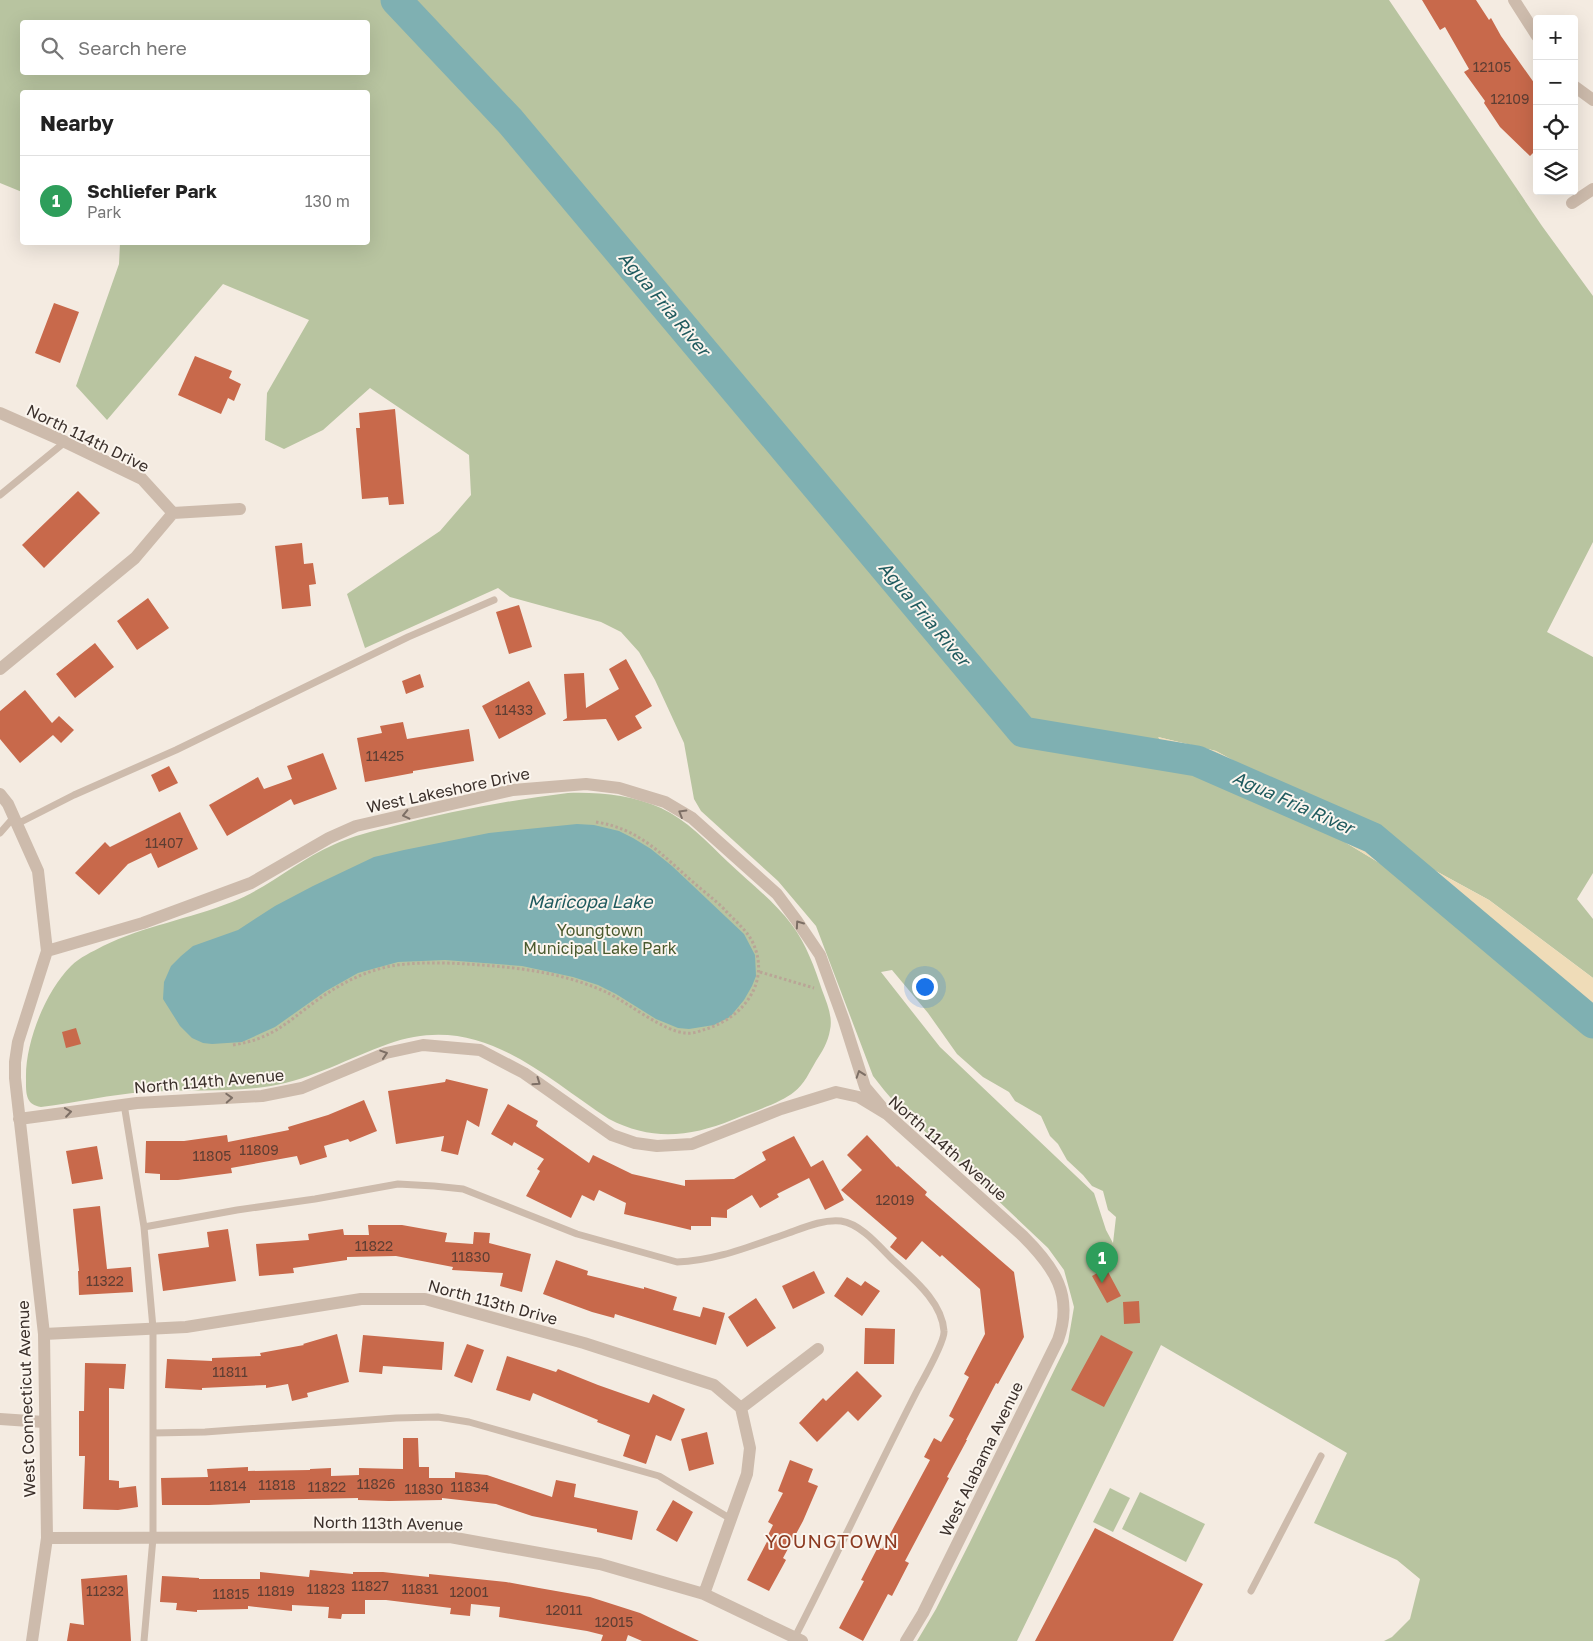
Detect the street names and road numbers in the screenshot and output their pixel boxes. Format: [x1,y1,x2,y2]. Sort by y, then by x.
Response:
street label: North 114th Drive [24,400,152,476]
street label: West Lakeshore Drive [365,763,531,817]
street label: North 114th Avenue [133,1064,285,1098]
street label: North 114th Avenue [885,1091,1011,1205]
street label: North 113th Drive [426,1275,560,1329]
street label: West Connecticut Avenue [13,1300,39,1498]
street label: West Alabama Avenue [935,1378,1027,1540]
street label: North 113th Avenue [313,1512,463,1534]

